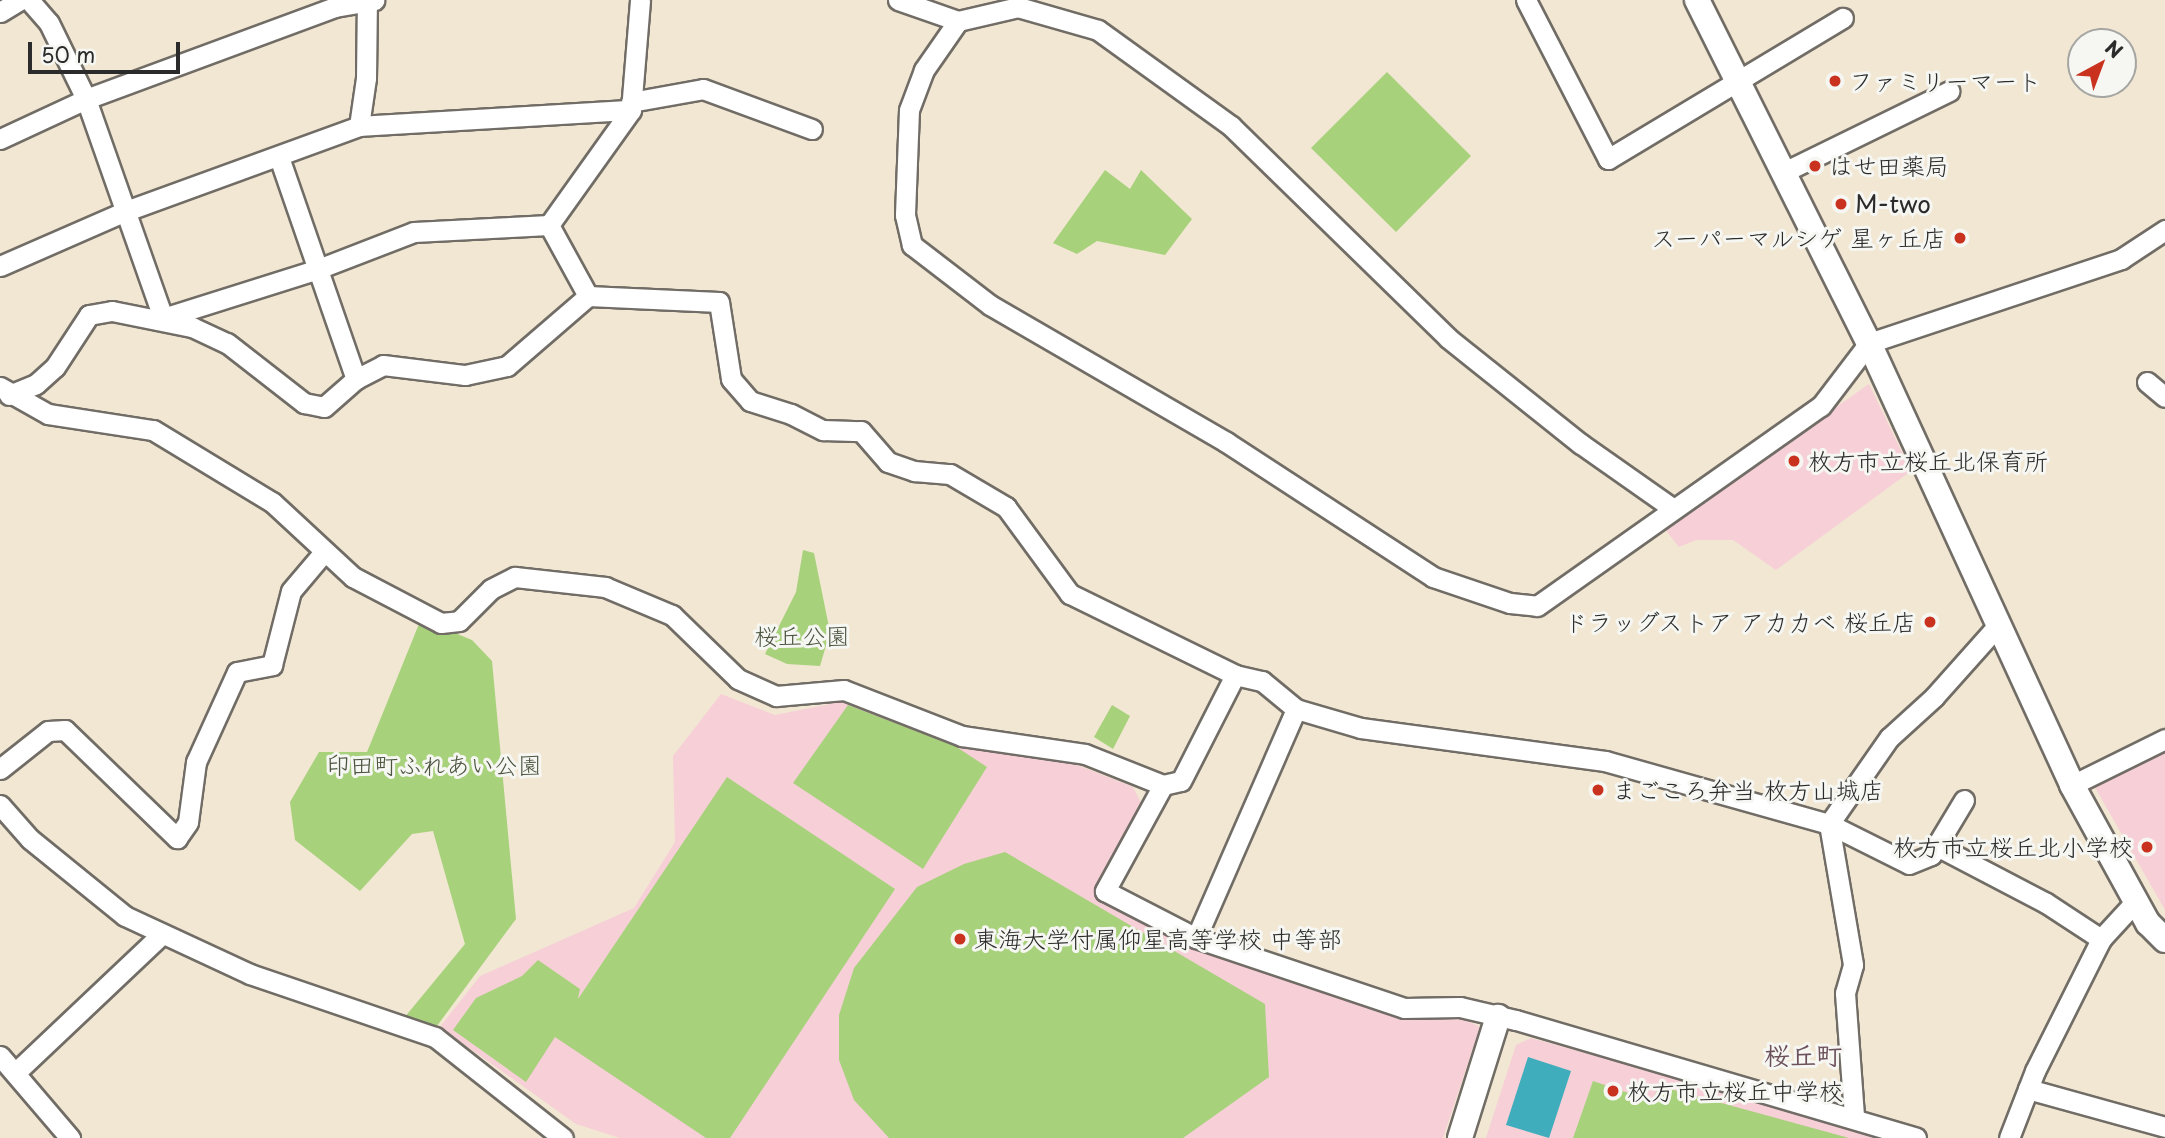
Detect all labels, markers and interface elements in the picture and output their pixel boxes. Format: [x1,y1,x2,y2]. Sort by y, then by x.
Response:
scale bar [32,28,184,72]
north arrow [2067,28,2137,98]
text: N [2100,33,2129,64]
text: 50 m [41,38,95,70]
place label: ファミリーマート [1849,67,2041,95]
marker: ファミリーマート [1827,73,1843,89]
place label: はせ田薬局 [1829,152,1949,180]
marker: はせ田薬局 [1807,158,1823,174]
place label: M-two [1855,190,1931,218]
marker: M-two [1833,196,1849,212]
place label: スーパーマルシゲ 星ヶ丘店 [1651,224,1946,252]
marker: スーパーマルシゲ 星ヶ丘店 [1952,230,1968,246]
place label: 枚方市立桜丘北保育所 [1808,447,2048,475]
marker: 枚方市立桜丘北保育所 [1786,453,1802,469]
place label: ドラッグストア アカカベ 桜丘店 [1564,608,1916,636]
marker: ドラッグストア アカカベ 桜丘店 [1922,614,1938,630]
park label: 桜丘公園 [754,622,850,650]
park label: 印田町ふれあい公園 [326,751,542,779]
place label: まごころ弁当 枚方山城店 [1612,776,1884,804]
marker: まごころ弁当 枚方山城店 [1590,782,1606,798]
place label: 枚方市立桜丘北小学校 [1893,833,2133,861]
marker: 枚方市立桜丘北小学校 [2139,839,2155,855]
place label: 東海大学付属仰星高等学校 中等部 [974,925,1342,953]
marker: 東海大学付属仰星高等学校 中等部 [952,931,968,947]
district label: 桜丘町 [1764,1039,1842,1071]
place label: 枚方市立桜丘中学校 [1627,1077,1843,1105]
marker: 枚方市立桜丘中学校 [1605,1083,1621,1099]

